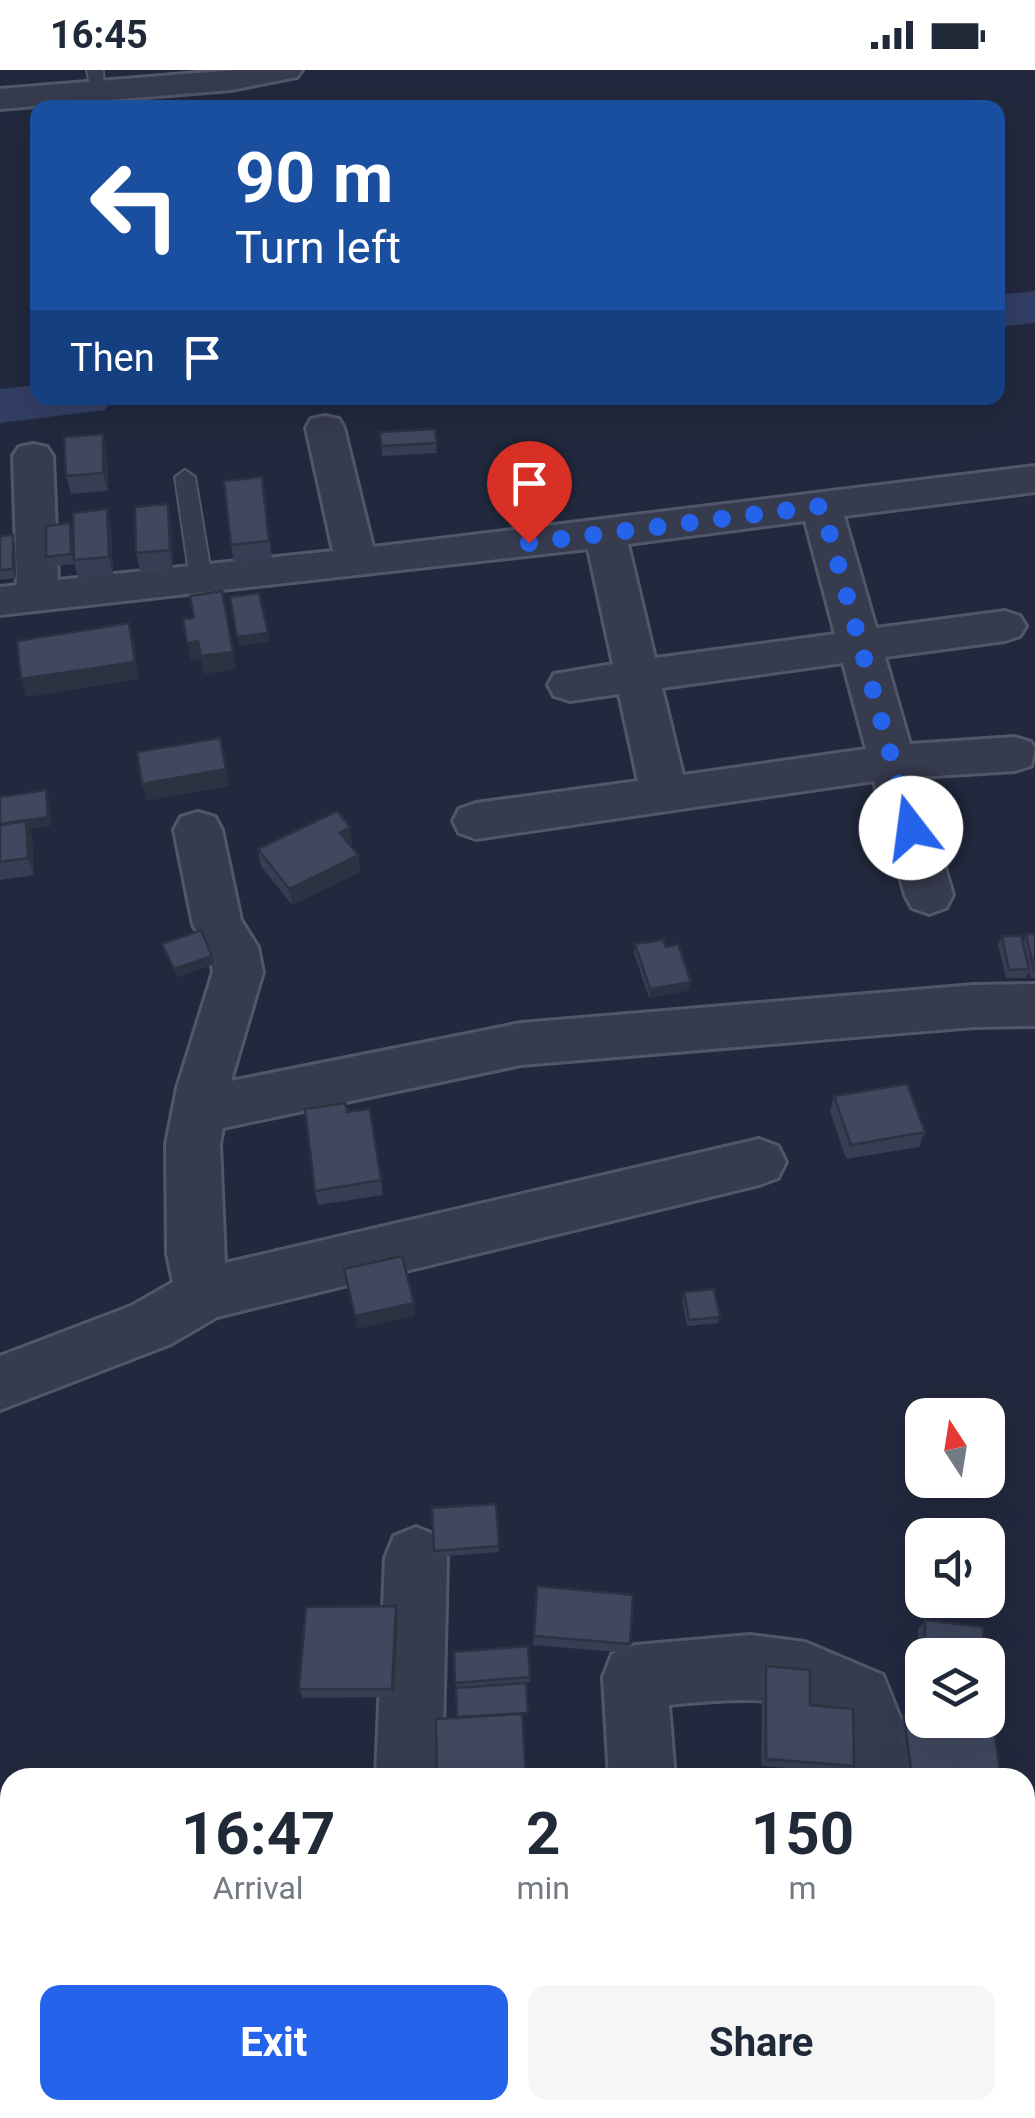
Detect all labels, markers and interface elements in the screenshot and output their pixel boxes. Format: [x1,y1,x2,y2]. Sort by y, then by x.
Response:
text: 16:45 [50,13,148,57]
text: 90 m [235,137,393,219]
icon: left [70,140,200,270]
text: Turn left [235,221,401,274]
icon: arrive [175,330,230,385]
text: Then [70,336,155,380]
pin [487,441,572,544]
icon: arrive [502,456,557,511]
position arrow [859,776,963,880]
north arrow [905,1398,1005,1498]
map controls [905,1398,1005,1738]
button: sound [905,1518,1005,1618]
button: layers [905,1638,1005,1738]
text: 16:47 [181,1798,336,1869]
text: 2 [526,1798,560,1869]
text: 150 [751,1798,854,1869]
text: Arrival [213,1869,304,1907]
text: min [516,1869,570,1907]
text: m [788,1869,816,1907]
button: Exit [40,1985,508,2100]
button: Share [528,1985,995,2100]

